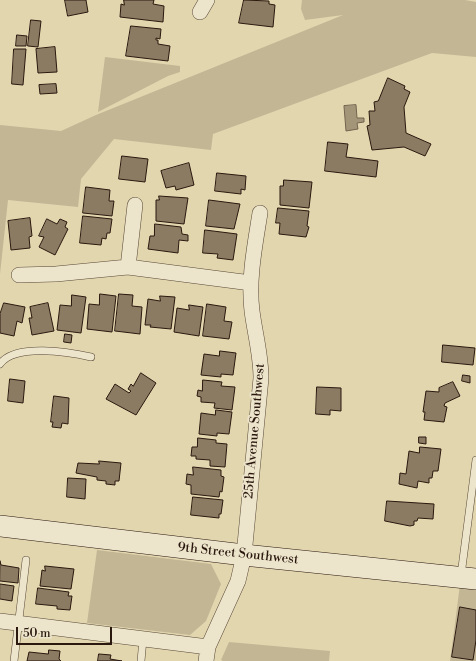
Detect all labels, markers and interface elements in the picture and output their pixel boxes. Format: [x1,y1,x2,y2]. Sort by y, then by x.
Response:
street label: 25th Avenue Southwest [241,363,269,499]
street label: 9th Street Southwest [177,540,299,568]
scale bar [18,619,114,645]
text: 50 m [23,626,51,641]

